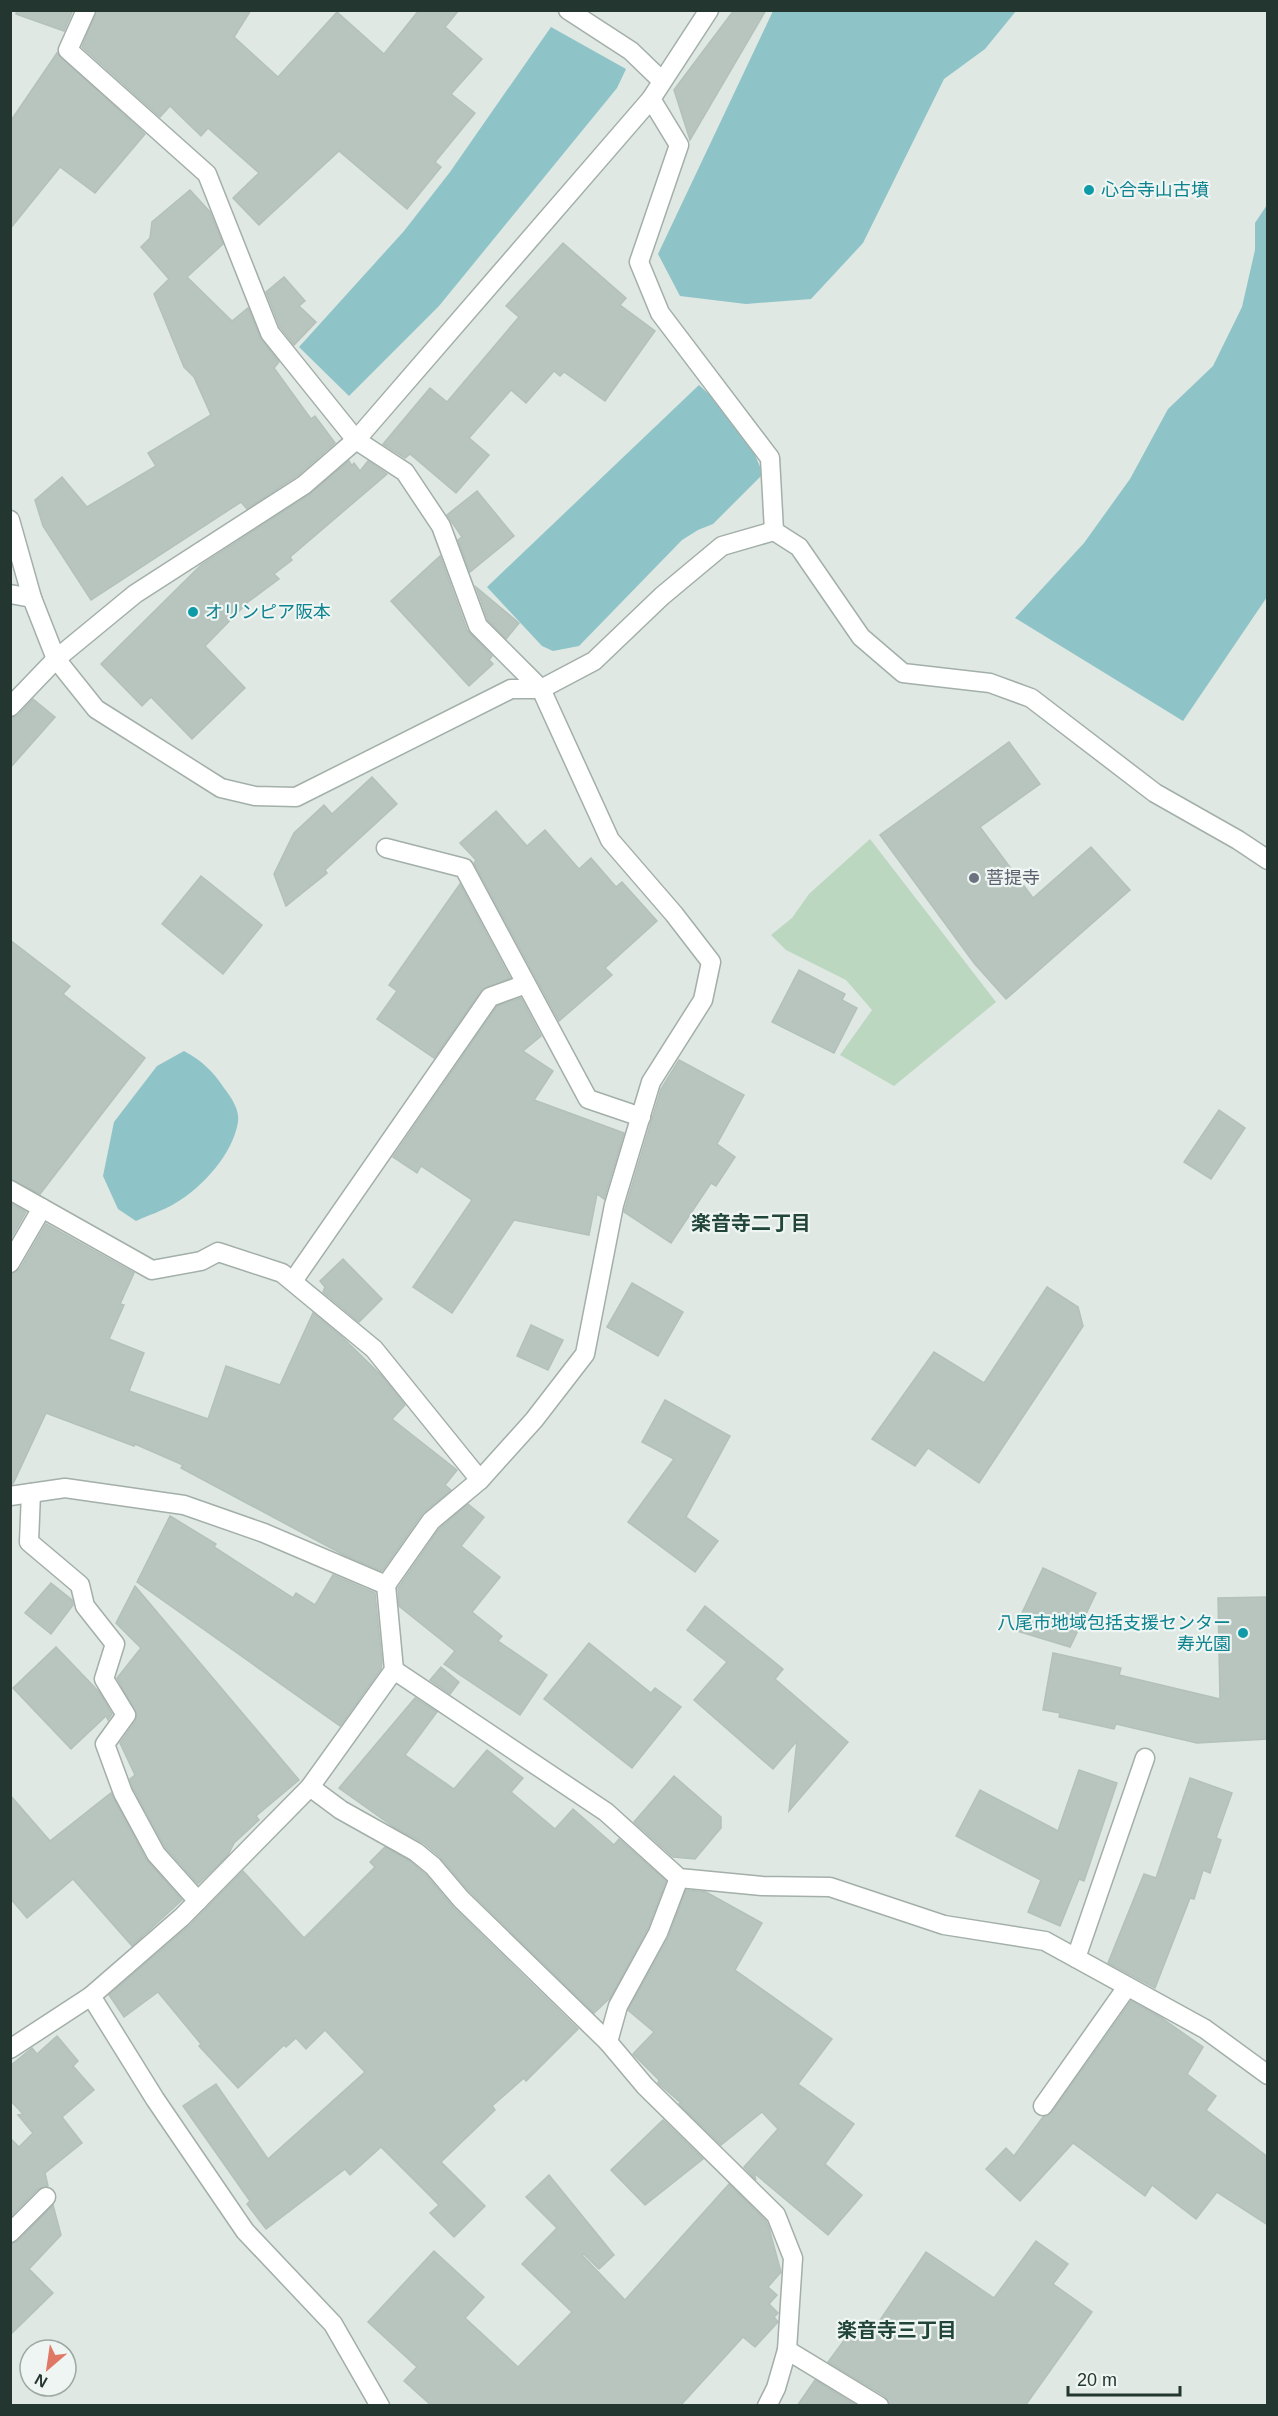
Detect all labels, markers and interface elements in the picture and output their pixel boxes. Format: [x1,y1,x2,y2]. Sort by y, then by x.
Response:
place label: 心合寺山古墳 [1101,180,1209,200]
marker: 心合寺山古墳 [1082,183,1096,197]
place label: オリンピア阪本 [205,602,331,622]
marker: オリンピア阪本 [186,605,200,619]
place label: 菩提寺 [986,868,1040,888]
marker: 菩提寺 [967,871,981,885]
district label: 楽音寺二丁目 [691,1212,811,1234]
place label: 八尾市地域包括支援センター 寿光園 [997,1613,1231,1654]
marker: 八尾市地域包括支援センター 寿光園 [1236,1626,1250,1640]
district label: 楽音寺三丁目 [837,2319,957,2341]
north arrow [18,2338,78,2398]
scale bar [1068,2359,1180,2397]
text: N [32,2370,50,2391]
text: 20 m [1077,2370,1117,2390]

